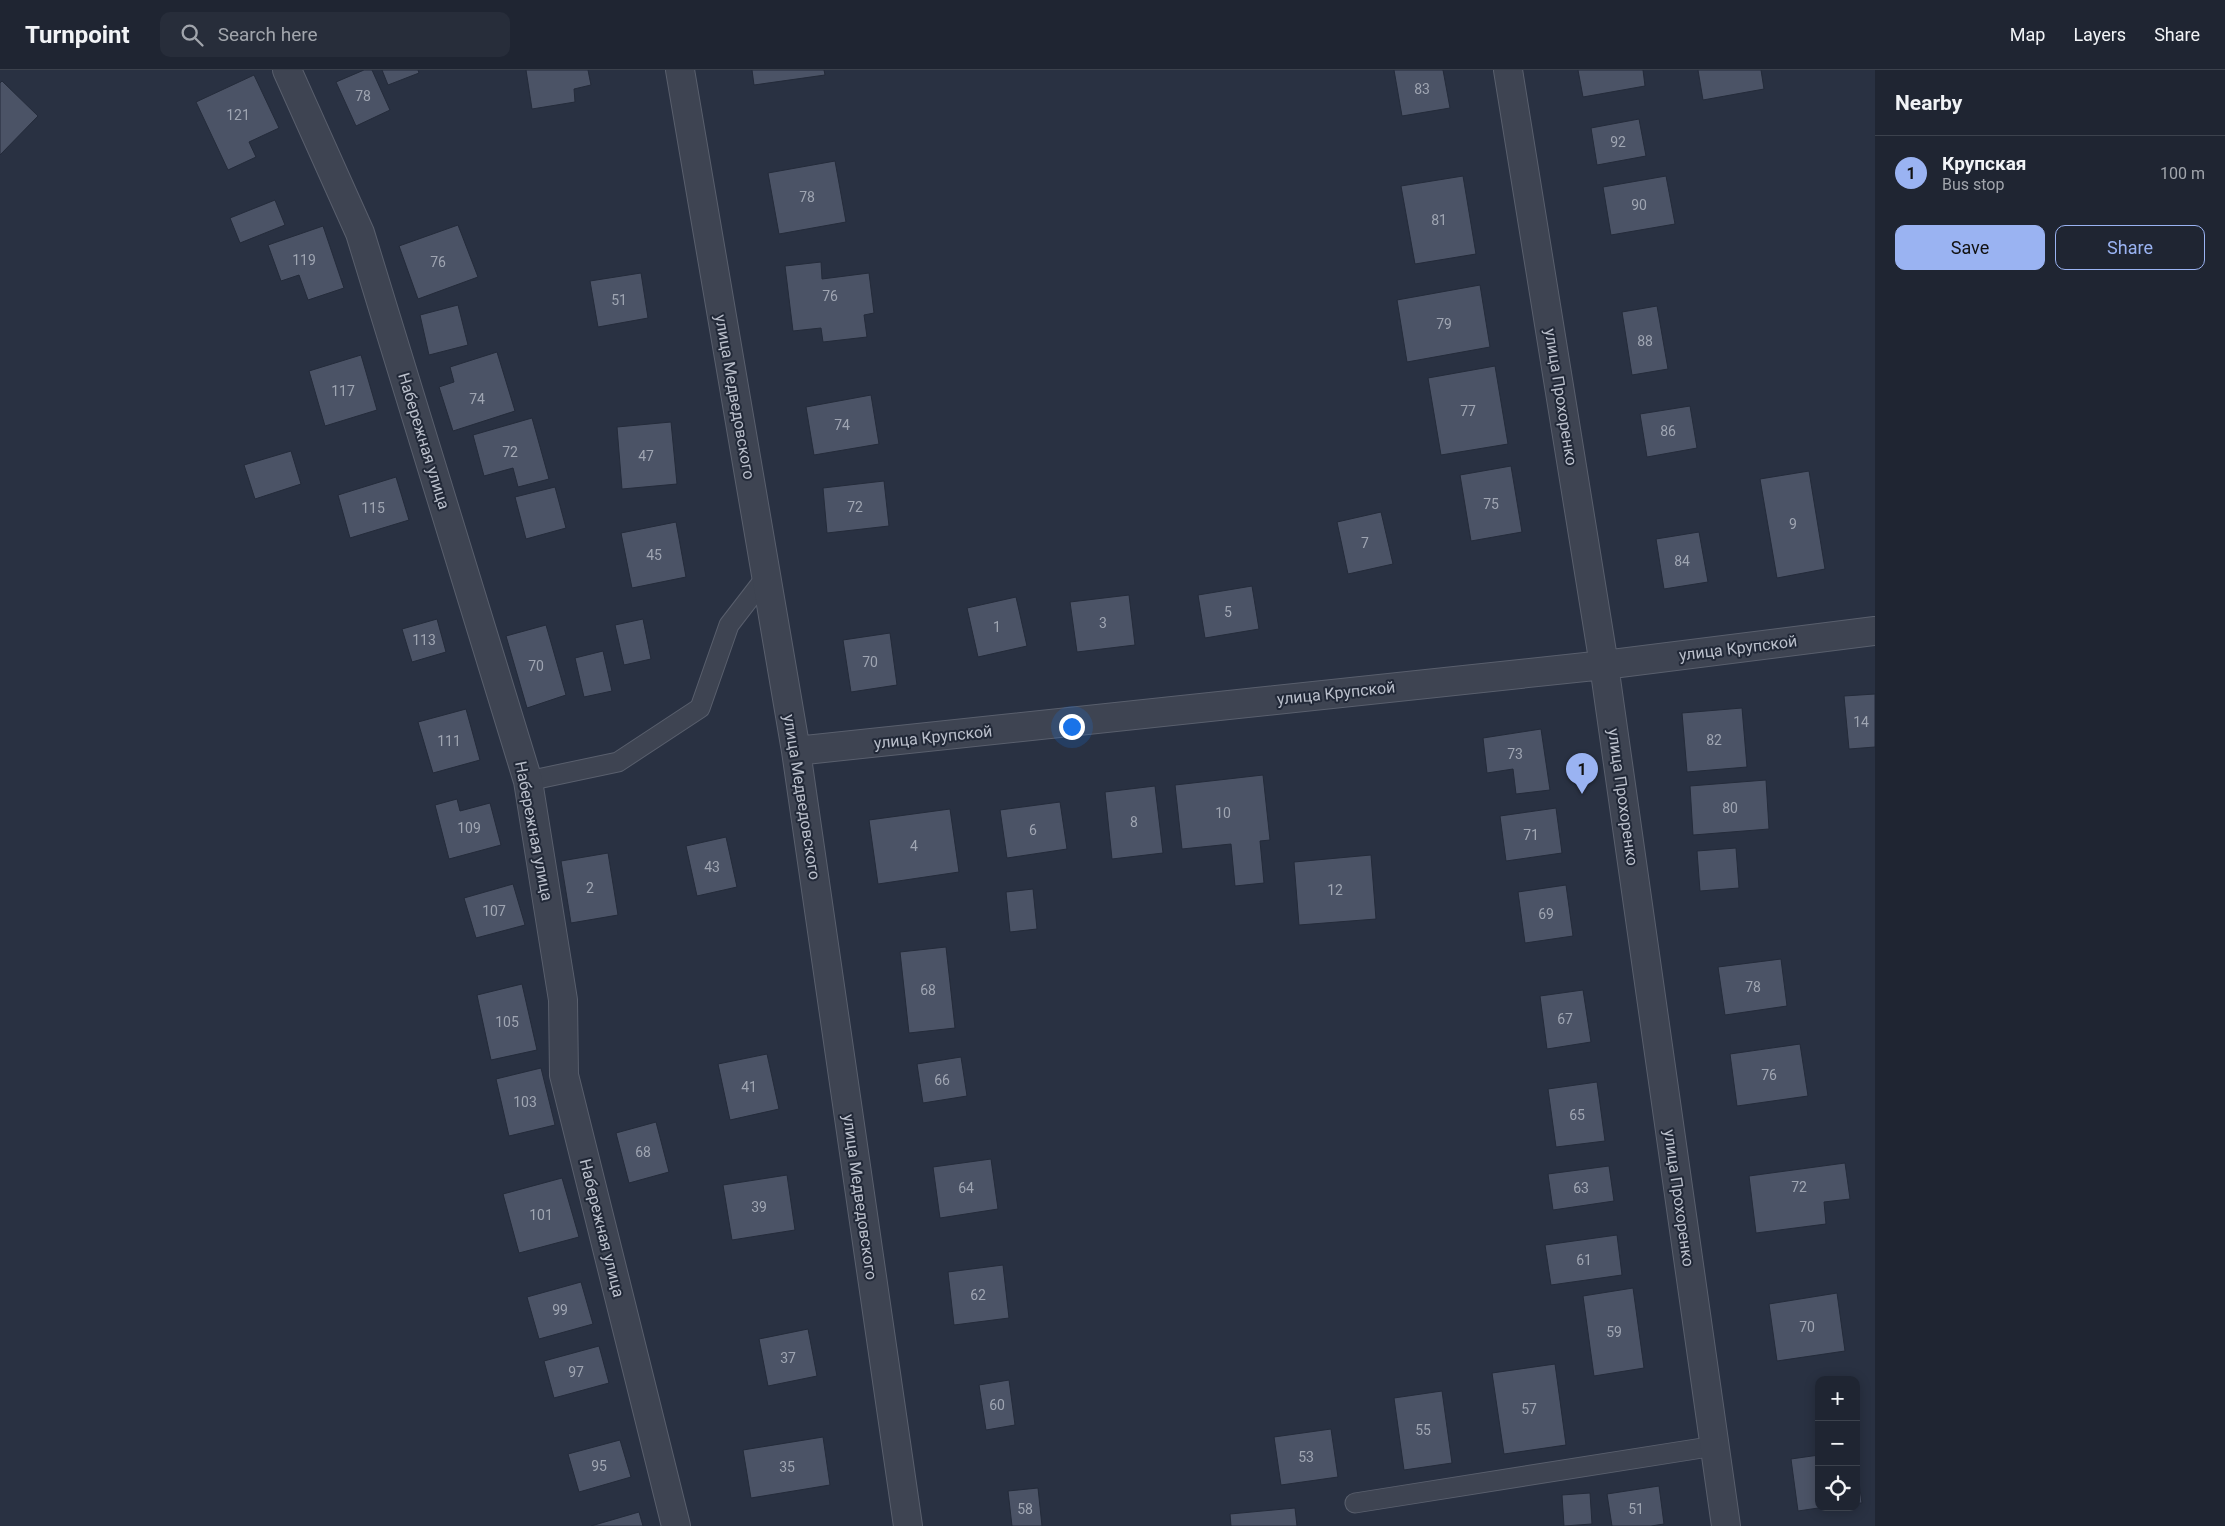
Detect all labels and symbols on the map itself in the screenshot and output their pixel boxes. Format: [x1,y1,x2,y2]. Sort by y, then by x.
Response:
house number: 83 [1414,81,1430,97]
house number: 78 [355,88,371,104]
house number: 121 [226,107,250,123]
house number: 92 [1610,134,1626,150]
house number: 78 [799,189,815,205]
house number: 90 [1631,197,1647,213]
house number: 81 [1431,212,1447,228]
house number: 119 [292,252,316,268]
house number: 76 [430,254,446,270]
house number: 76 [822,288,838,304]
house number: 51 [611,292,627,308]
street label: улица Медведовского [711,313,759,481]
house number: 79 [1436,316,1452,332]
street label: улица Прохоренко [1541,327,1581,467]
house number: 88 [1637,333,1653,349]
street label: Набережная улица [394,370,454,512]
house number: 117 [331,383,355,399]
house number: 74 [469,391,485,407]
house number: 77 [1460,403,1476,419]
house number: 74 [834,417,850,433]
house number: 86 [1660,423,1676,439]
house number: 72 [502,444,518,460]
house number: 47 [638,448,654,464]
house number: 75 [1483,496,1499,512]
house number: 72 [847,499,863,515]
house number: 115 [361,500,385,516]
house number: 9 [1789,516,1797,532]
house number: 7 [1361,535,1369,551]
house number: 45 [646,547,662,563]
house number: 84 [1674,553,1690,569]
house number: 5 [1224,604,1232,620]
house number: 3 [1099,615,1107,631]
house number: 1 [993,619,1001,635]
street label: улица Крупской [1678,631,1798,665]
house number: 113 [412,632,436,648]
house number: 70 [862,654,878,670]
house number: 70 [528,658,544,674]
street label: улица Крупской [1276,677,1396,709]
street label: улица Медведовского [780,713,824,881]
your location [1059,714,1085,740]
house number: 14 [1853,714,1869,730]
street label: улица Крупской [873,721,993,753]
street label: улица Прохоренко [1604,727,1642,867]
house number: 82 [1706,732,1722,748]
house number: 111 [437,733,461,749]
house number: 73 [1507,746,1523,762]
pin: 1 [1566,753,1598,794]
street label: Набережная улица [511,760,557,902]
house number: 80 [1722,800,1738,816]
house number: 10 [1215,805,1231,821]
house number: 8 [1130,814,1138,830]
house number: 109 [457,820,481,836]
house number: 6 [1029,822,1037,838]
house number: 71 [1523,827,1539,843]
house number: 4 [910,838,918,854]
house number: 43 [704,859,720,875]
house number: 2 [586,880,594,896]
house number: 12 [1327,882,1343,898]
house number: 107 [482,903,506,919]
house number: 69 [1538,906,1554,922]
house number: 78 [1745,979,1761,995]
house number: 68 [920,982,936,998]
house number: 67 [1557,1011,1573,1027]
house number: 105 [495,1014,519,1030]
house number: 76 [1761,1067,1777,1083]
house number: 66 [934,1072,950,1088]
house number: 41 [741,1079,757,1095]
house number: 103 [513,1094,537,1110]
house number: 65 [1569,1107,1585,1123]
street label: улица Медведовского [839,1113,881,1281]
street label: улица Прохоренко [1660,1128,1698,1268]
house number: 68 [635,1144,651,1160]
street label: Набережная улица [576,1157,628,1299]
house number: 72 [1791,1179,1807,1195]
house number: 64 [958,1180,974,1196]
house number: 63 [1573,1180,1589,1196]
house number: 39 [751,1199,767,1215]
house number: 101 [529,1207,553,1223]
house number: 61 [1576,1252,1592,1268]
house number: 62 [970,1287,986,1303]
house number: 99 [552,1302,568,1318]
house number: 70 [1799,1319,1815,1335]
house number: 59 [1606,1324,1622,1340]
house number: 37 [780,1350,796,1366]
house number: 97 [568,1364,584,1380]
house number: 60 [989,1397,1005,1413]
house number: 57 [1521,1401,1537,1417]
house number: 55 [1415,1422,1431,1438]
house number: 53 [1298,1449,1314,1465]
house number: 95 [591,1458,607,1474]
house number: 35 [779,1459,795,1475]
house number: 58 [1017,1501,1033,1517]
house number: 51 [1628,1501,1644,1517]

